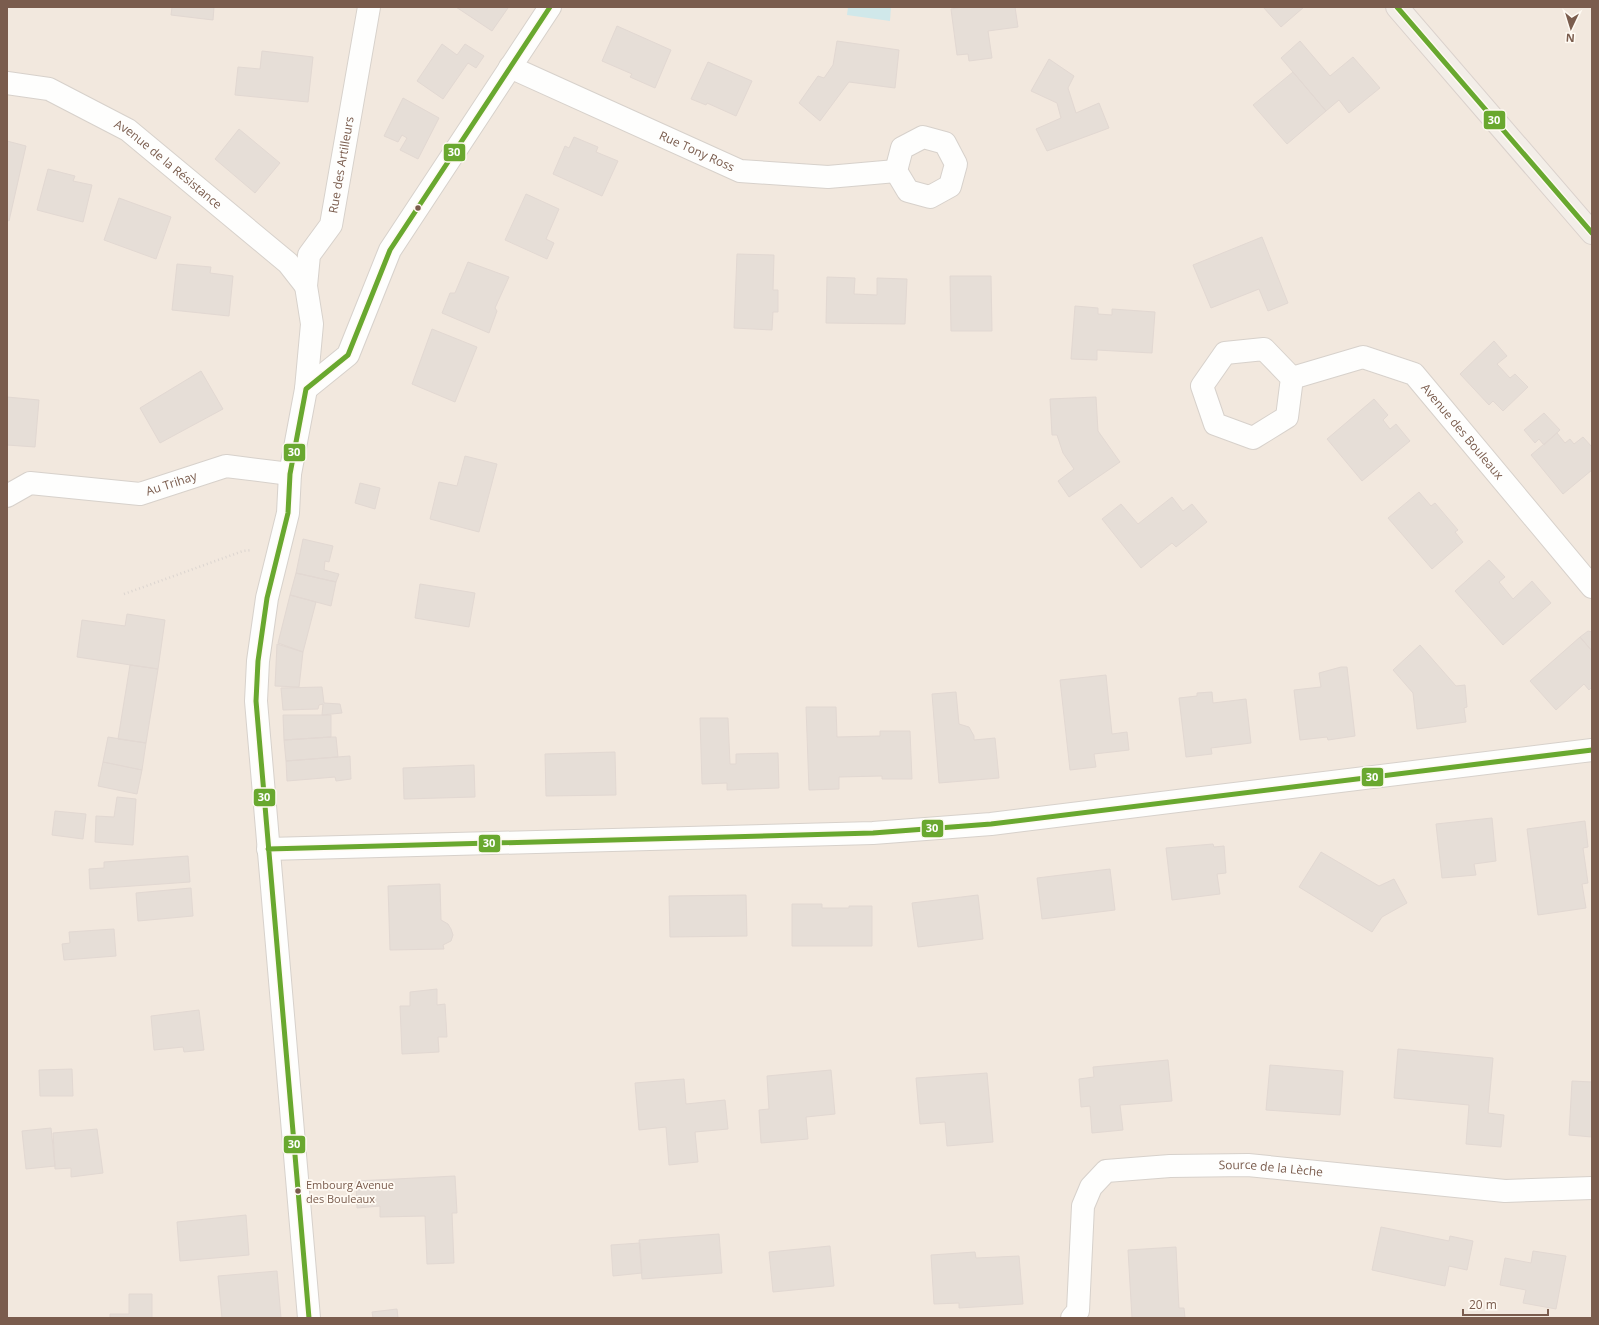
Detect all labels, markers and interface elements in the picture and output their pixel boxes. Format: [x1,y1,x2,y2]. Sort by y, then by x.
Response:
north arrow [1551,8,1591,48]
text: N [1565,31,1575,46]
line badge: 30 [1483,110,1506,130]
text: 30 [1488,112,1500,127]
street label: Avenue de la Résistance [111,115,226,213]
street label: Rue des Artilleurs [324,115,358,215]
street label: Rue Tony Ross [657,127,738,176]
line badge: 30 [443,143,466,162]
text: 30 [448,144,460,159]
unlabelled marker [413,203,423,213]
street label: Avenue des Bouleaux [1418,380,1508,484]
line badge: 30 [283,443,306,462]
text: 30 [288,444,300,459]
street label: Au Trihay [144,467,200,500]
line badge: 30 [1361,767,1384,787]
text: 30 [1366,769,1378,784]
line badge: 30 [253,788,276,807]
text: 30 [258,789,270,804]
line badge: 30 [921,819,944,838]
text: 30 [926,820,938,835]
line badge: 30 [478,834,501,853]
text: 30 [483,835,495,850]
line badge: 30 [283,1135,306,1154]
text: 30 [288,1136,300,1151]
street label: Source de la Lèche [1218,1156,1324,1181]
place label: Embourg Avenue des Bouleaux [306,1177,394,1206]
marker: Embourg Avenue des Bouleaux [293,1186,303,1196]
scale bar [1463,1291,1548,1317]
text: 20 m [1469,1296,1497,1313]

